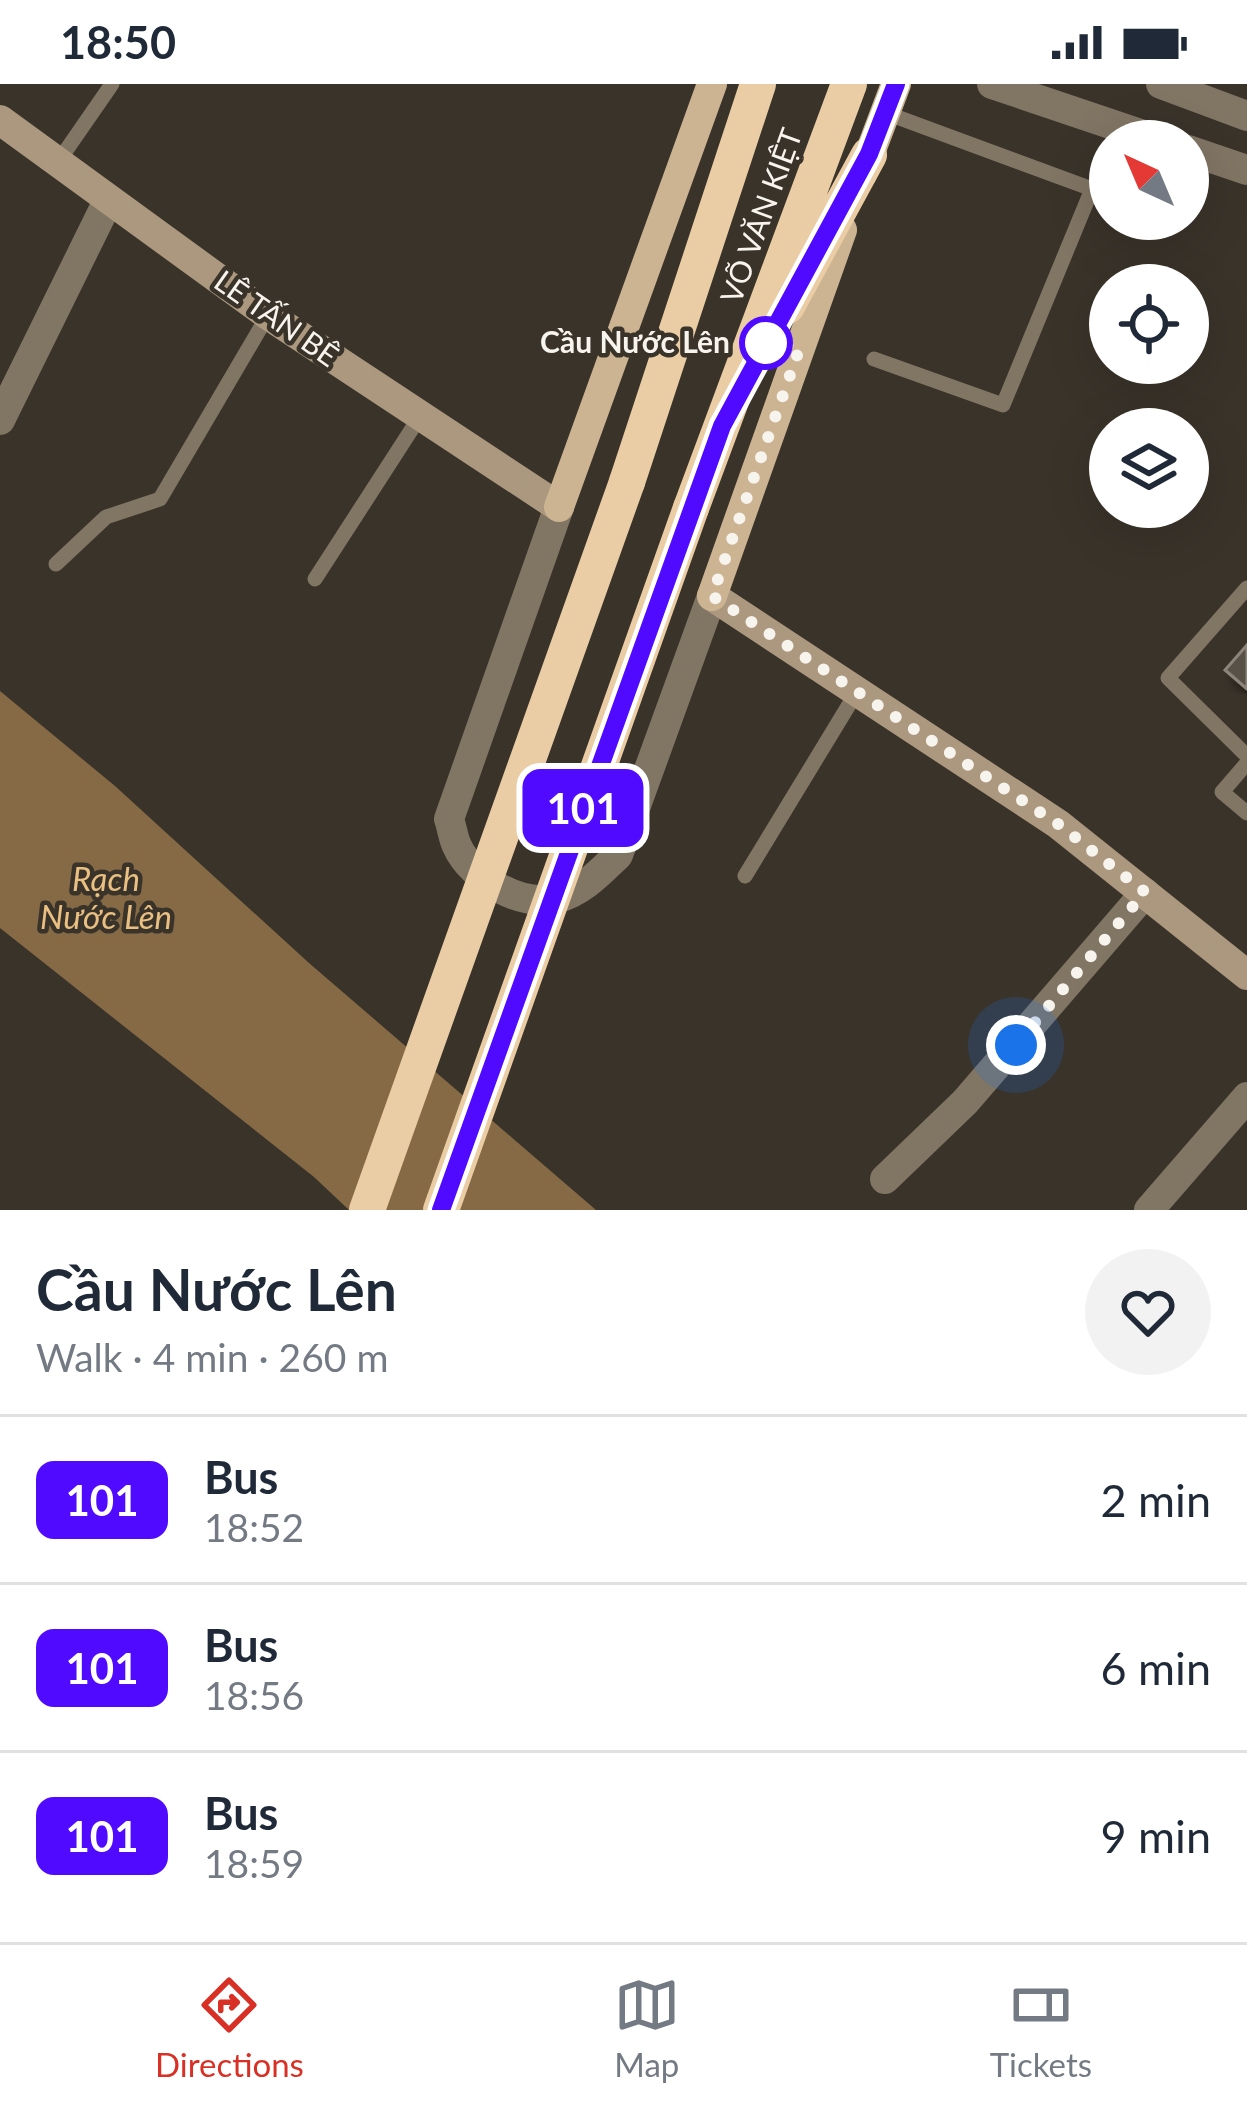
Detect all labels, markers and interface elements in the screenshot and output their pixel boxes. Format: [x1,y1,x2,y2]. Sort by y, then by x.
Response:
text: 18:50 [60,15,176,69]
north arrow [1089,120,1209,240]
map controls [1089,120,1209,528]
street label: VÕ VĂN KIỆT [712,123,808,308]
street label: LÊ TẤN BÊ [208,261,347,373]
button: locate [1089,264,1209,384]
marker: Cầu Nước Lên [741,318,791,368]
place label: Cầu Nước Lên [540,323,730,359]
button: layers [1089,408,1209,528]
line badge: 101 [514,769,652,847]
text: 101 [546,783,620,833]
water label: Rạch Nước Lên [40,858,172,936]
your location [986,1015,1046,1075]
button: heart [1085,1249,1211,1375]
text: Cầu Nước Lên [36,1255,397,1323]
text: Walk · 4 min · 260 m [36,1334,389,1380]
text: Bus [204,1450,278,1504]
text: 2 min [1100,1473,1211,1527]
text: 101 [65,1475,139,1525]
text: 18:52 [204,1504,304,1550]
text: Bus [204,1618,278,1672]
text: 6 min [1100,1641,1211,1695]
text: 101 [65,1643,139,1693]
text: 18:56 [204,1672,304,1718]
text: Bus [204,1786,278,1840]
text: 9 min [1100,1809,1211,1863]
text: 101 [65,1811,139,1861]
text: 18:59 [204,1840,304,1886]
tab: Directions [155,1972,304,2084]
tab: Map [614,1972,680,2084]
tab: Tickets [990,1972,1092,2084]

